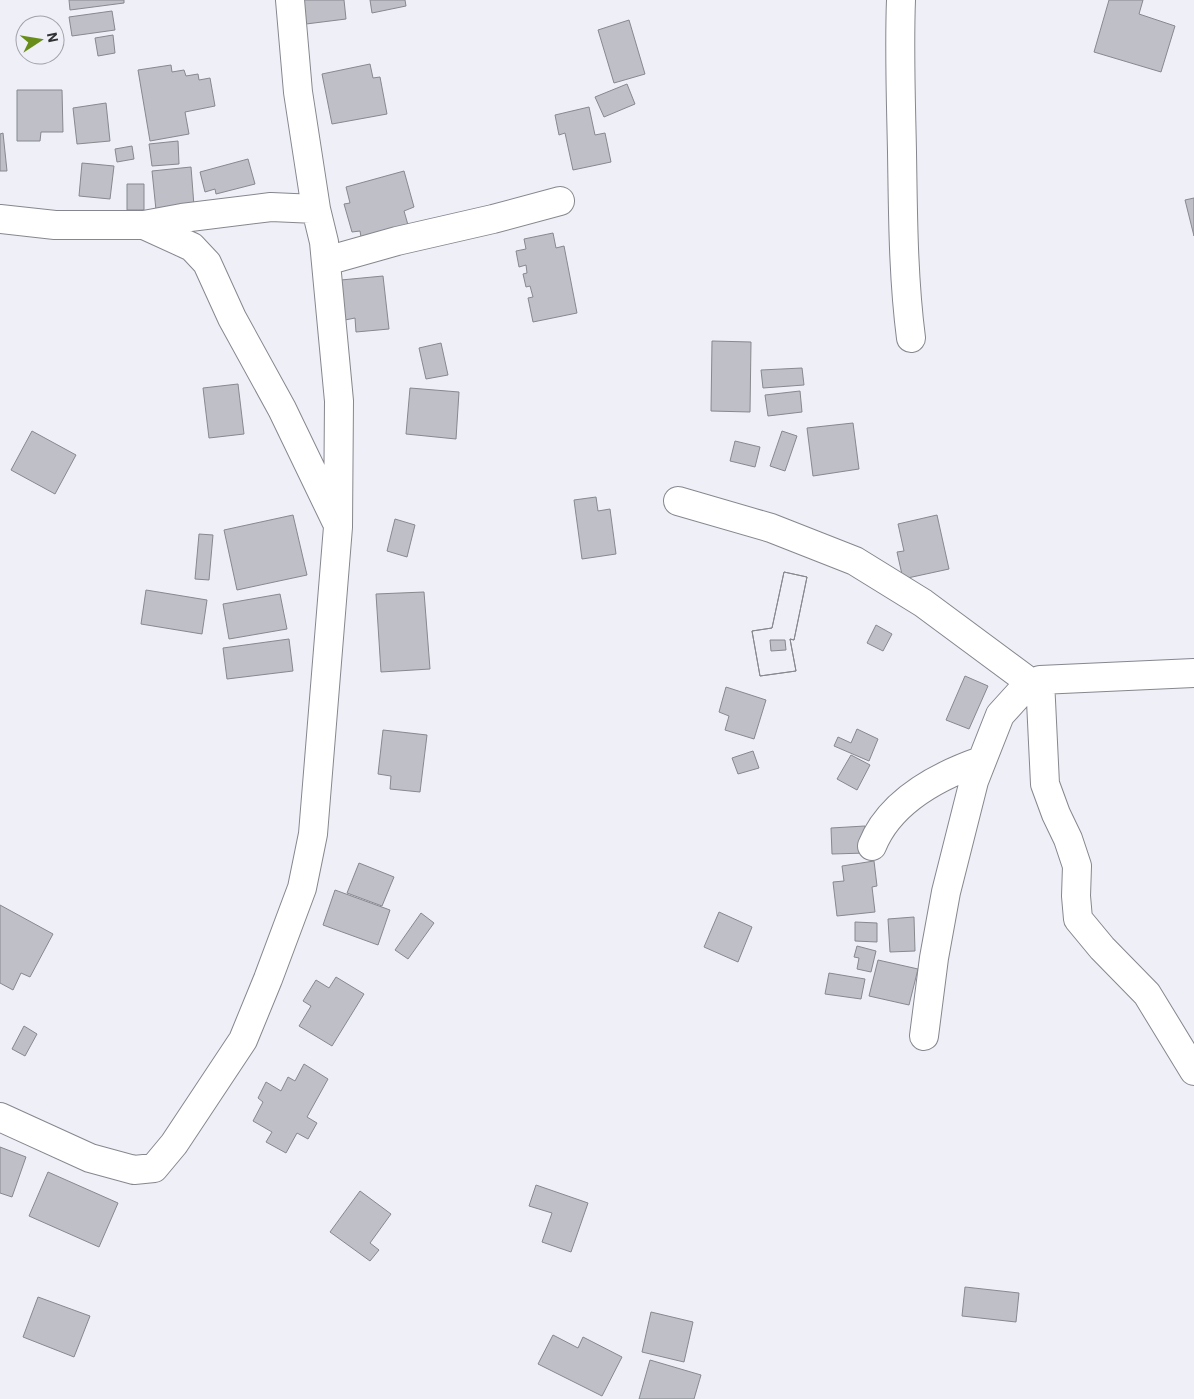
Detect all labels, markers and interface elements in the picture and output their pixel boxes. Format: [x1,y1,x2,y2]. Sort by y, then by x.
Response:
north arrow [15,15,65,65]
text: N [43,30,63,44]

